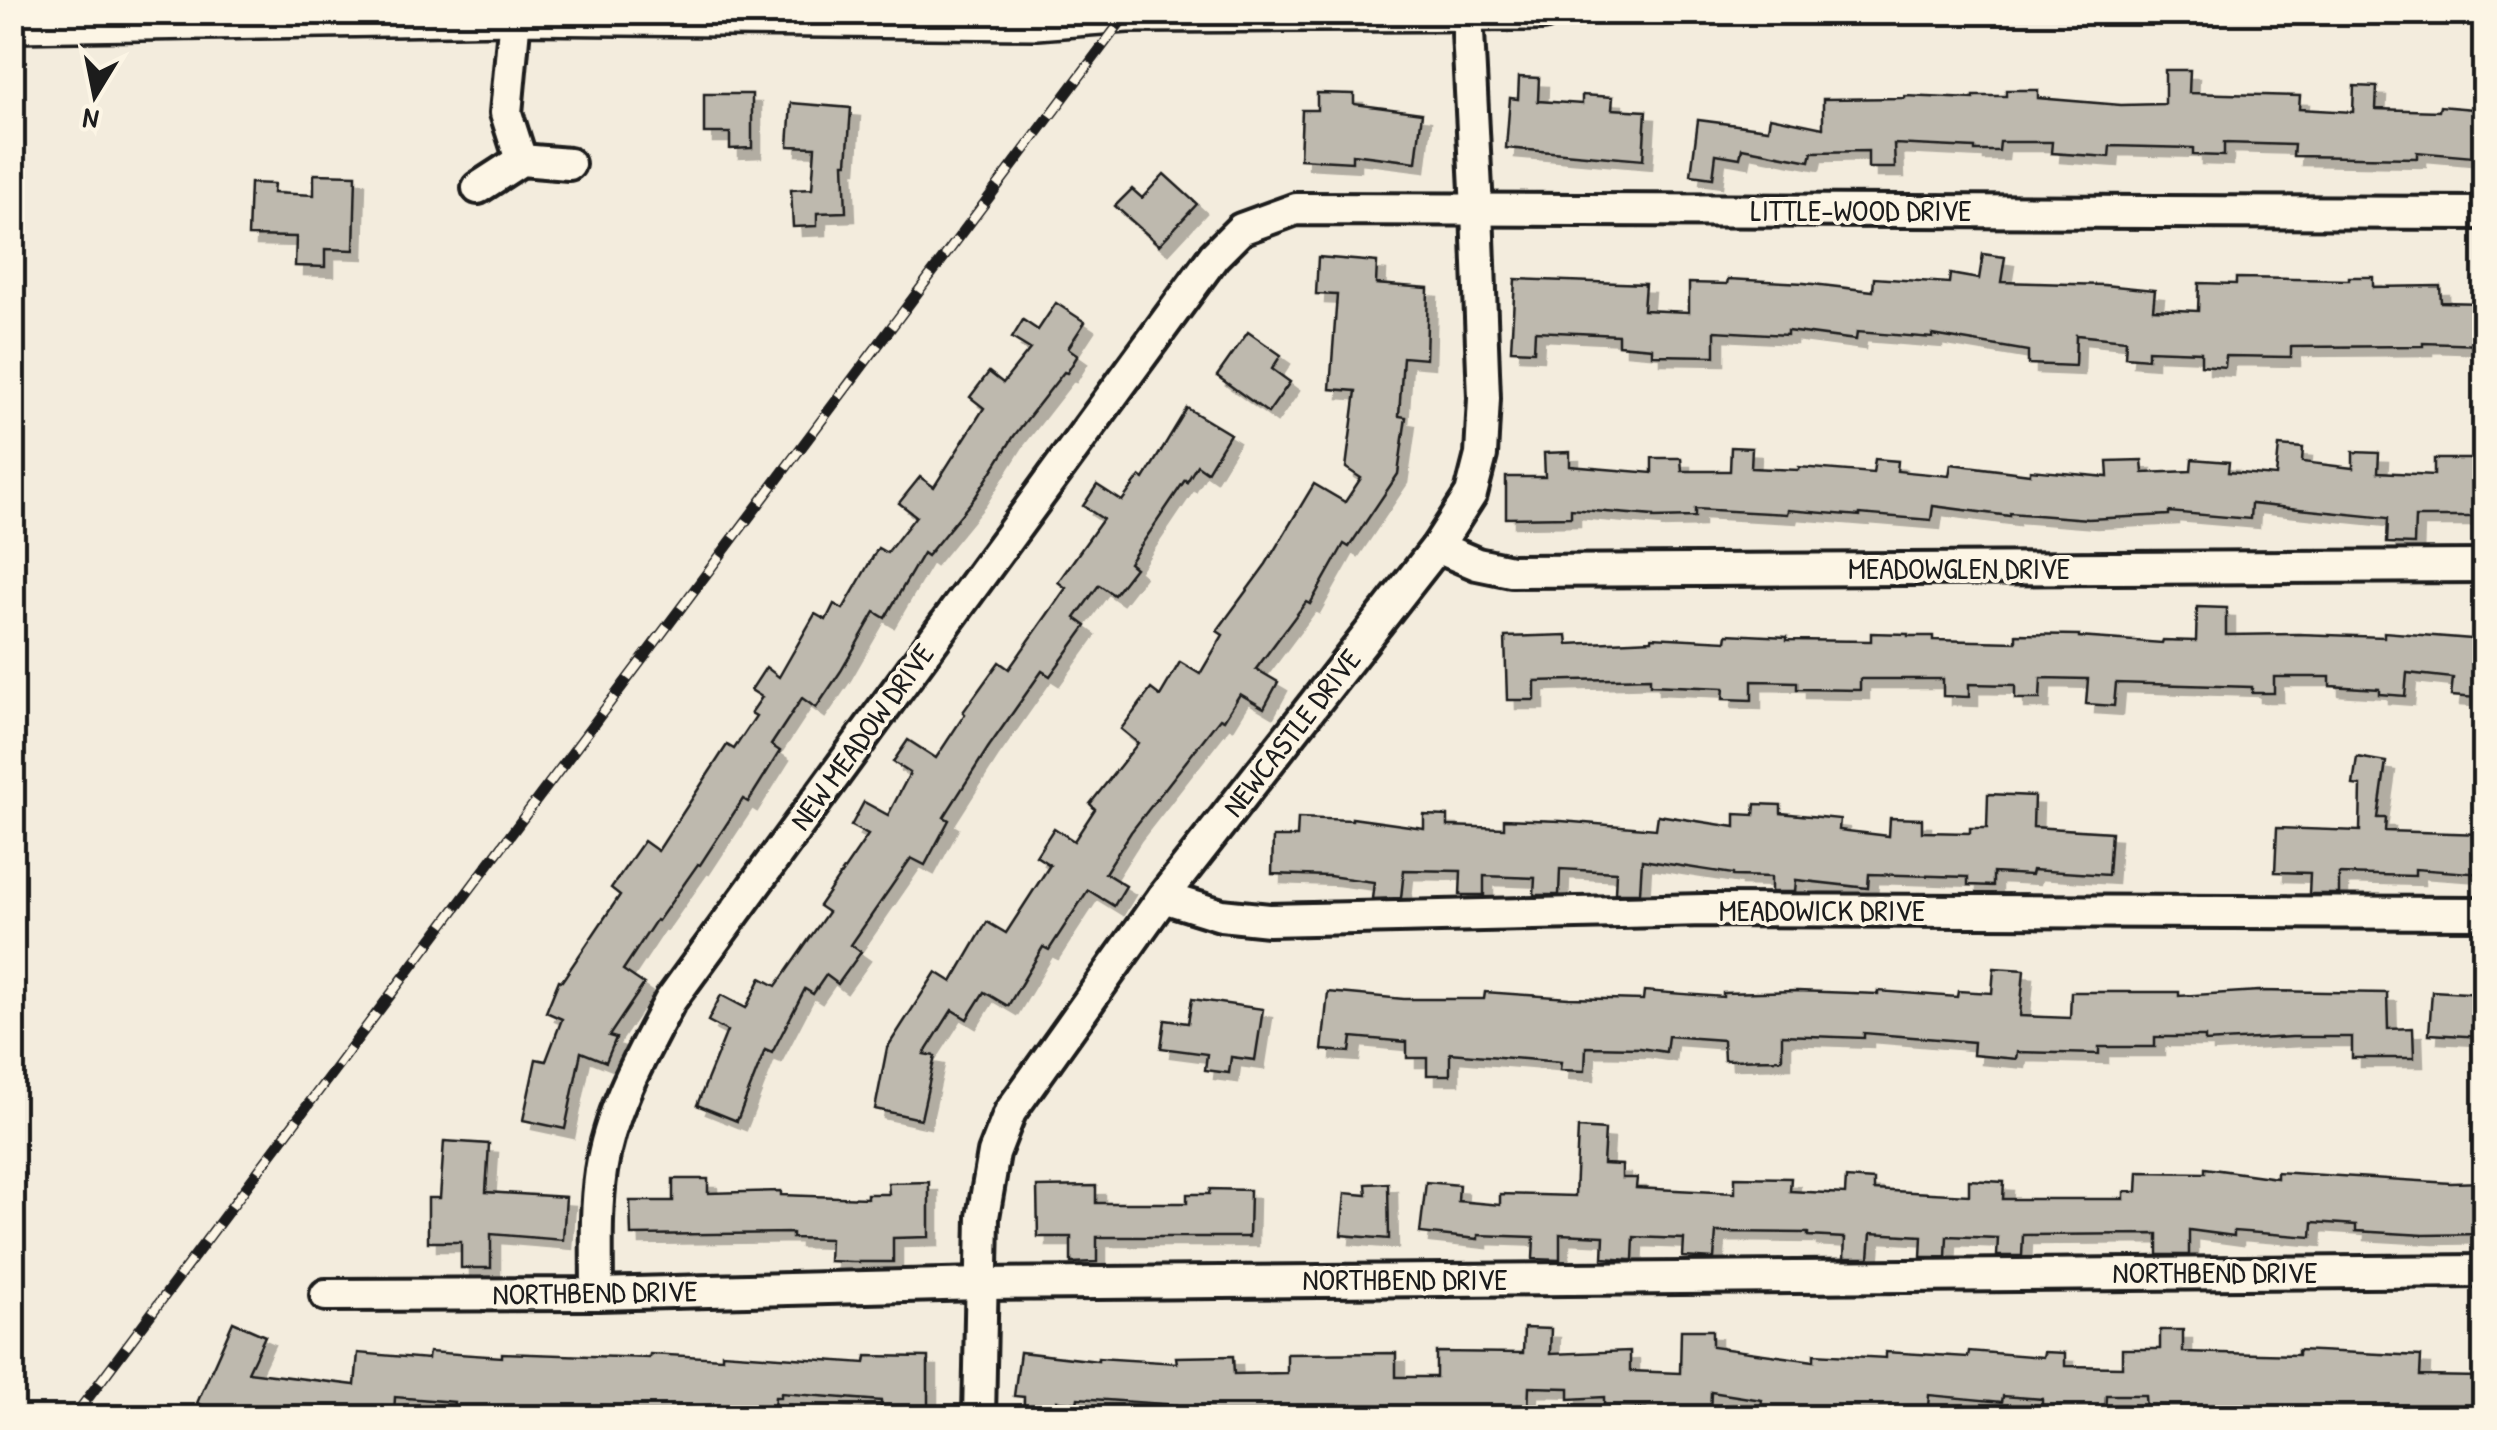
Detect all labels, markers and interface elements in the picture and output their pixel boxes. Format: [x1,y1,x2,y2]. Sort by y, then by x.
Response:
north arrow [45,45,145,145]
text: N [80,100,101,140]
street label: LITTLE-WOOD DRIVE [1751,190,1971,230]
street label: MEADOWGLEN DRIVE [1848,548,2070,588]
street label: NEW MEADOW DRIVE [780,635,943,838]
street label: NEWCASTLE DRIVE [1213,640,1369,825]
street label: MEADOWICK DRIVE [1719,890,1925,930]
street label: NORTHBEND DRIVE [2113,1252,2317,1292]
street label: NORTHBEND DRIVE [1303,1259,1507,1299]
street label: NORTHBEND DRIVE [492,1270,698,1314]

